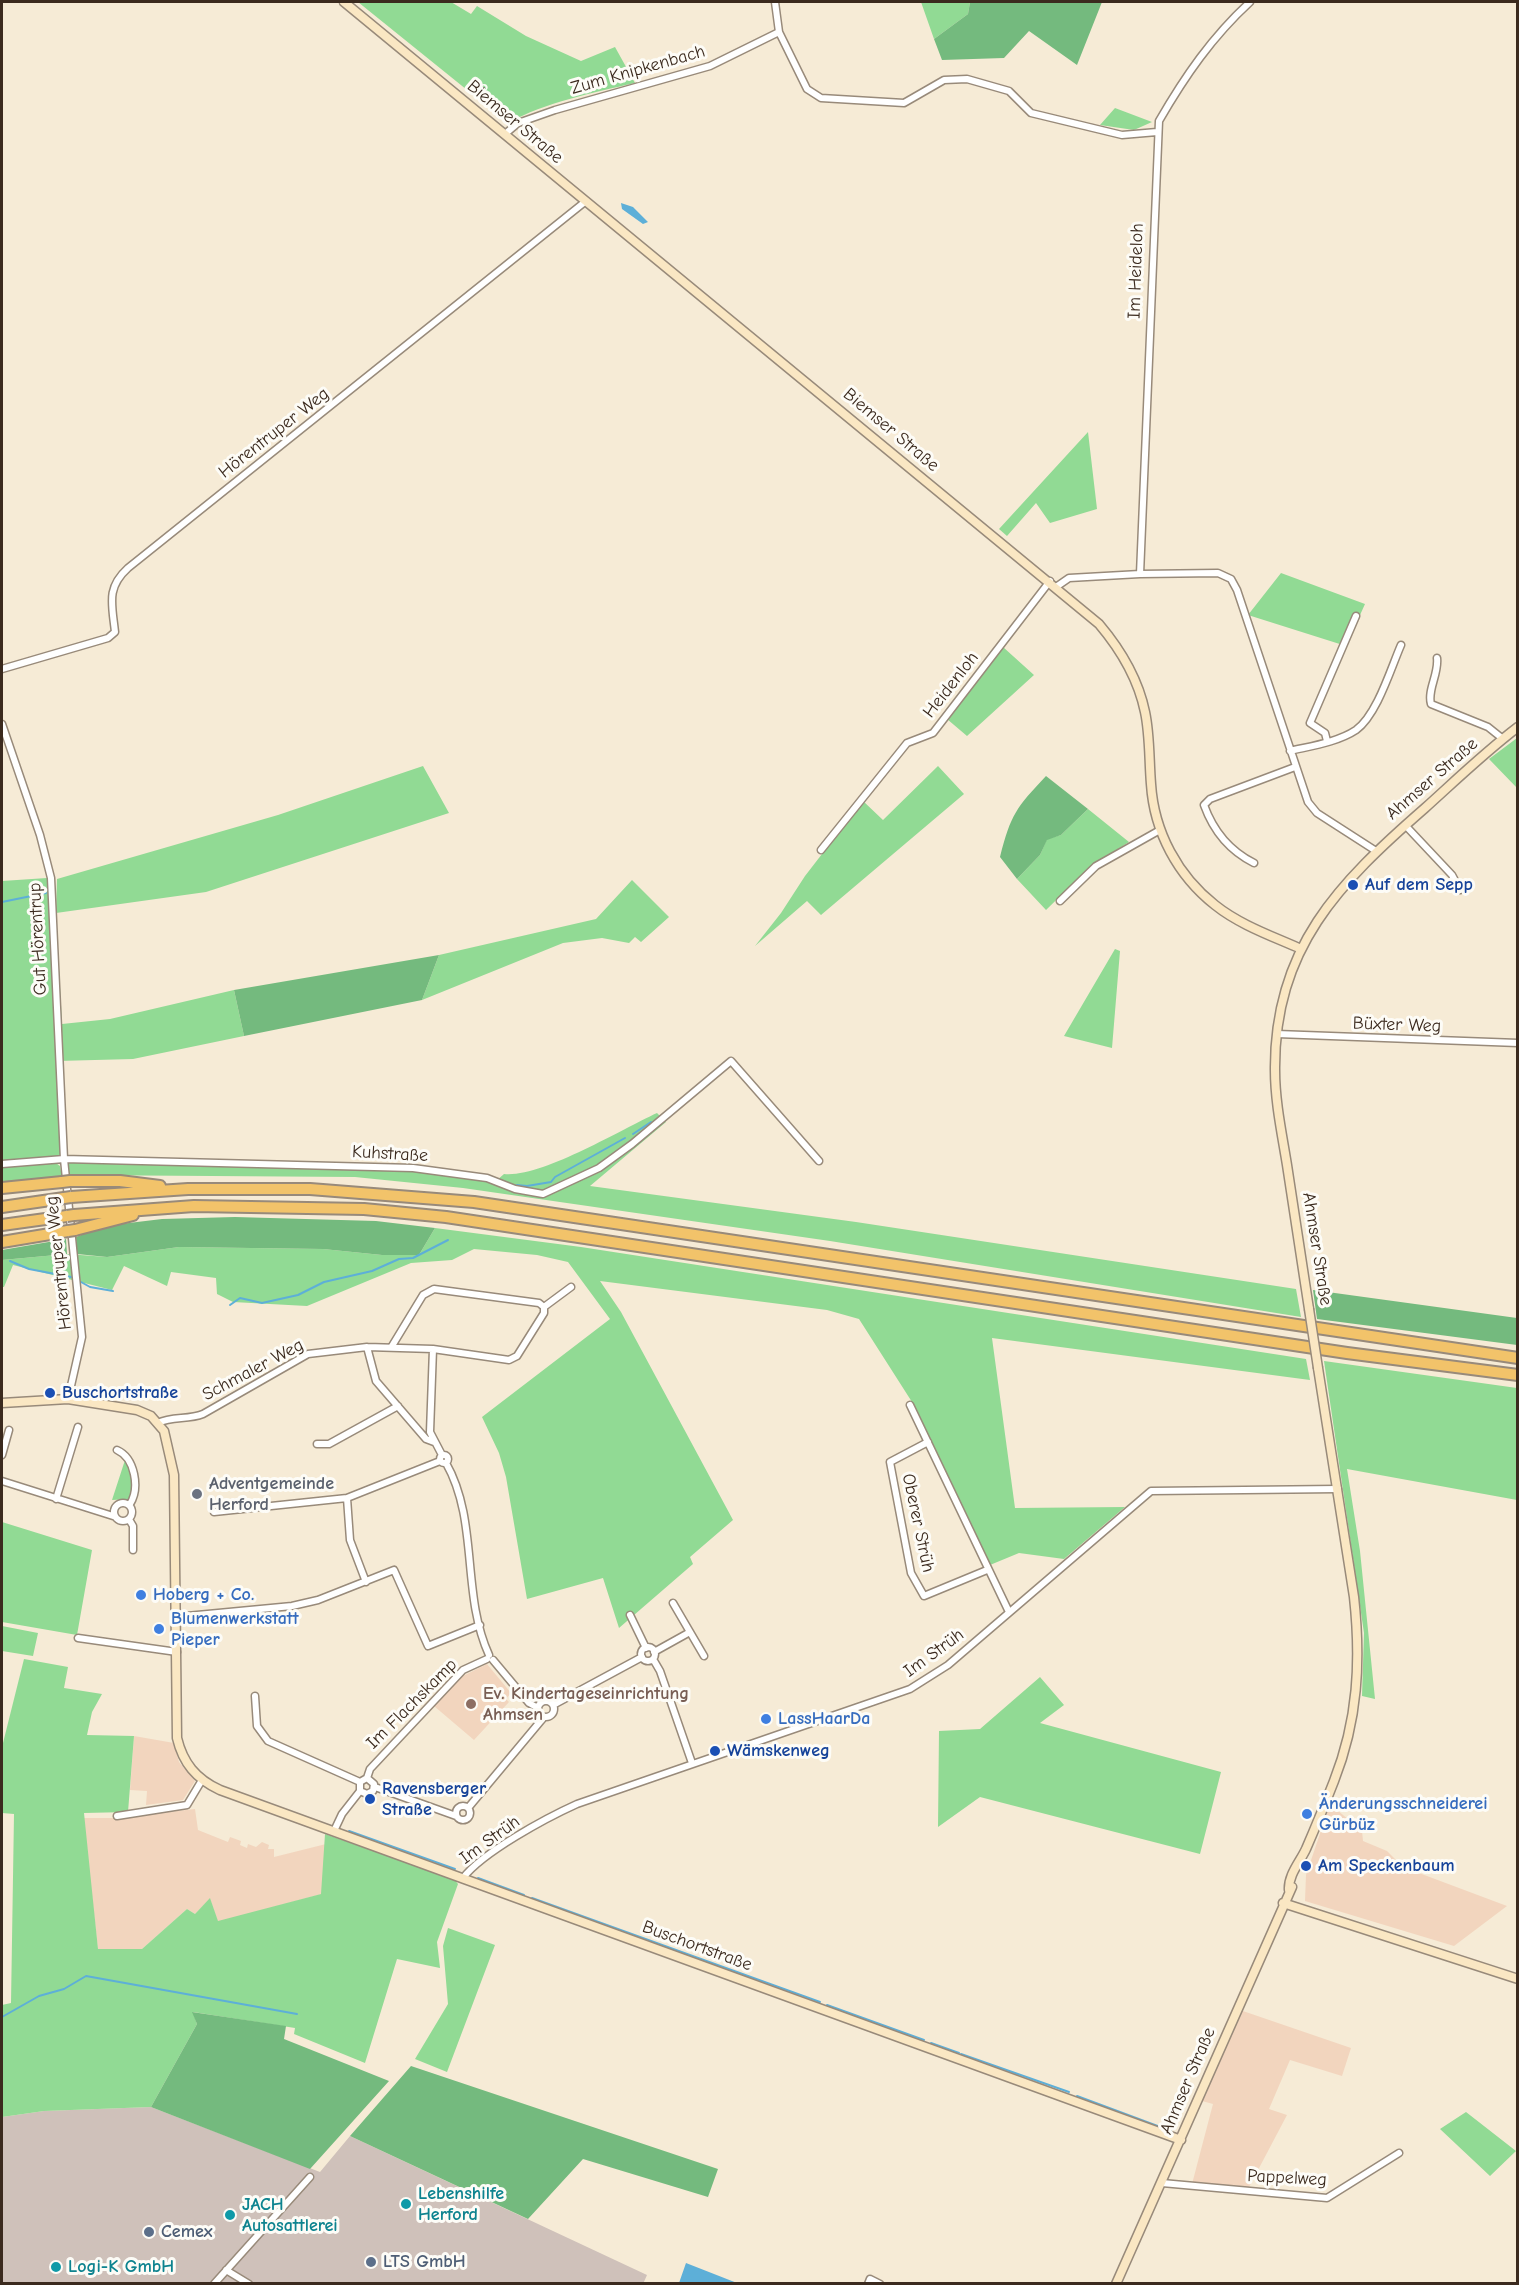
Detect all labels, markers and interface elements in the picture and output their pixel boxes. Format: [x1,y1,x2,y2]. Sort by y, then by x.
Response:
street label: Zum Knipkenbach [568,40,708,100]
street label: Biemser Straße [463,76,567,168]
street label: Im Heideloh [1124,223,1148,319]
street label: Hörentruper Weg [214,383,334,483]
street label: Biemser Straße [839,384,943,476]
street label: Heidenloh [919,648,983,722]
street label: Ahmser Straße [1382,733,1482,825]
place label: Auf dem Sepp [1365,874,1473,896]
marker: Auf dem Sepp [1346,878,1360,892]
street label: Gut Hörentrup [24,882,52,996]
street label: Büxter Weg [1352,1013,1442,1037]
street label: Kuhstraße [351,1141,429,1167]
street label: Ahmser Straße [1297,1191,1337,1307]
street label: Hörentruper Weg [41,1195,77,1331]
street label: Schmaler Weg [199,1334,307,1406]
place label: Buschortstraße [62,1382,178,1404]
marker: Buschortstraße [43,1386,57,1400]
street label: Oberer Strüh [897,1472,939,1574]
place label: Adventgemeinde Herford [209,1473,334,1516]
marker: Adventgemeinde Herford [190,1487,204,1501]
place label: Hoberg + Co. [153,1584,254,1606]
marker: Hoberg + Co. [134,1588,148,1602]
place label: Blumenwerkstatt Pieper [171,1608,299,1650]
marker: Blumenwerkstatt Pieper [152,1622,166,1636]
street label: Im Strüh [900,1624,968,1682]
street label: Im Flachskamp [362,1654,462,1754]
place label: Ev. Kindertageseinrichtung Ahmsen [483,1683,689,1726]
marker: Ev. Kindertageseinrichtung Ahmsen [464,1697,478,1711]
place label: LassHaarDa [778,1708,870,1730]
marker: LassHaarDa [759,1712,773,1726]
place label: Wämskenweg [727,1740,830,1762]
marker: Wämskenweg [708,1744,722,1758]
place label: Ravensberger Straße [382,1778,486,1820]
marker: Ravensberger Straße [363,1792,377,1806]
place label: Änderungsschneiderei Gürbüz [1319,1793,1488,1836]
marker: Änderungsschneiderei Gürbüz [1300,1807,1314,1821]
street label: Im Strüh [456,1811,524,1869]
place label: Am Speckenbaum [1318,1855,1455,1877]
marker: Am Speckenbaum [1299,1859,1313,1873]
street label: Buschortstraße [639,1916,755,1976]
street label: Ahmser Straße [1156,2024,1220,2138]
street label: Pappelweg [1247,2165,1327,2191]
place label: Lebenshilfe Herford [418,2183,504,2226]
place label: JACH Autosattlerei [242,2194,338,2236]
marker: Lebenshilfe Herford [399,2197,413,2211]
marker: JACH Autosattlerei [223,2208,237,2222]
place label: Cemex [161,2221,213,2243]
marker: Cemex [142,2225,156,2239]
place label: LTS GmbH [383,2251,466,2273]
marker: LTS GmbH [364,2255,378,2269]
place label: Logi-K GmbH [68,2256,174,2278]
marker: Logi-K GmbH [49,2260,63,2274]

